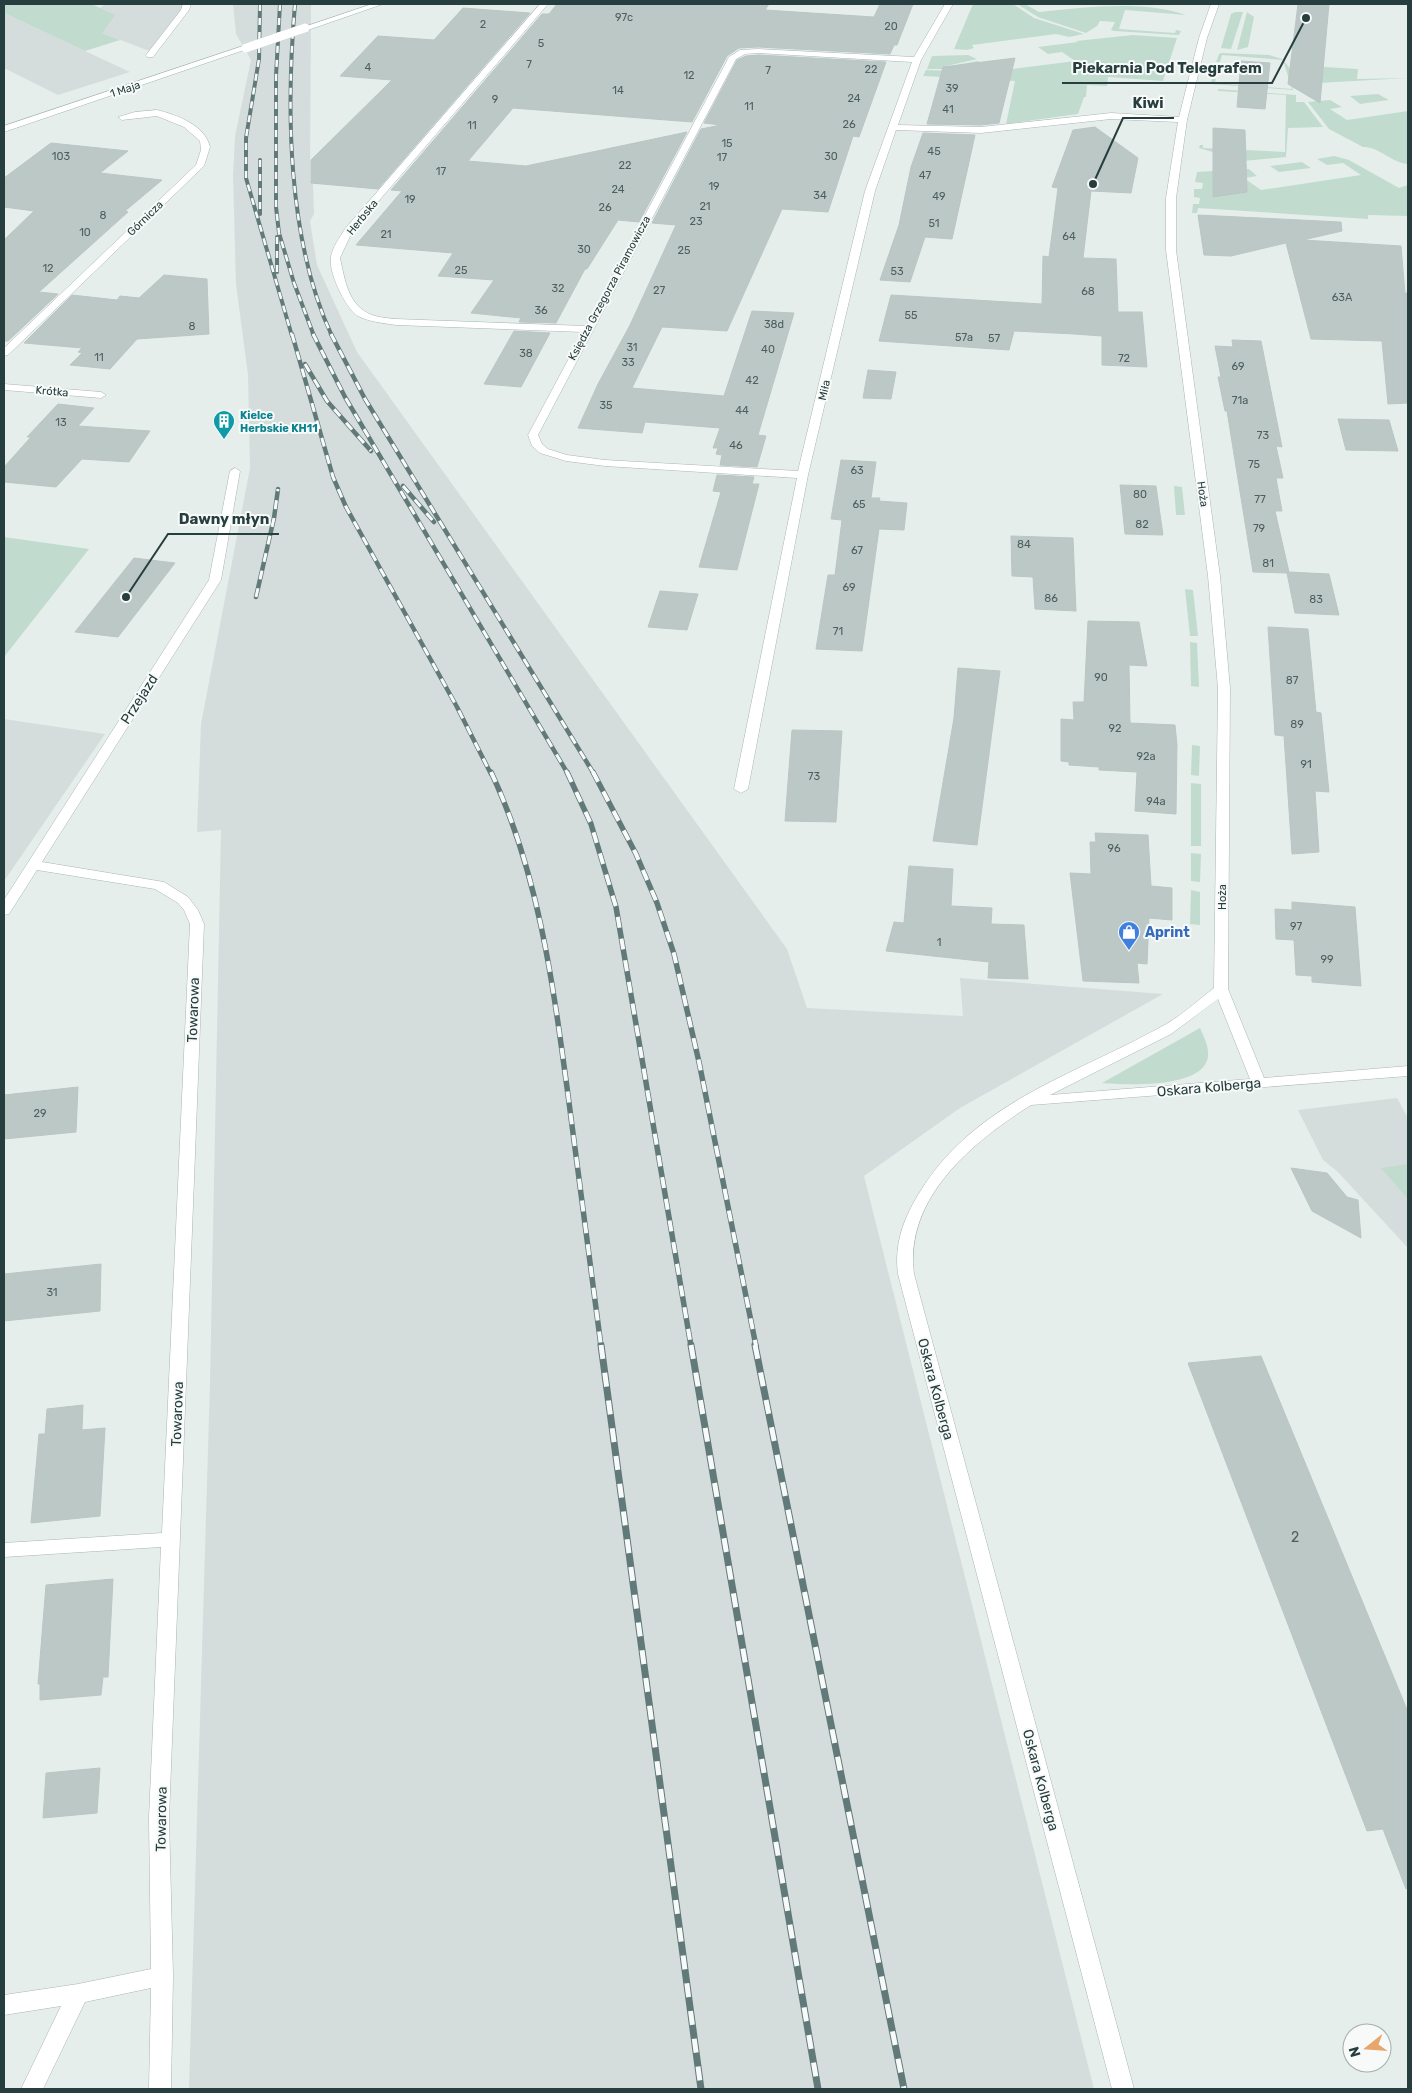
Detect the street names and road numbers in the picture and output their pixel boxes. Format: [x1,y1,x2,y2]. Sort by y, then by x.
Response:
street label: 1 Maja [108,78,142,100]
street label: Herbska [344,197,381,238]
street label: Górnicza [125,198,166,239]
street label: Księdza Grzegorza Piramowicza [566,214,653,363]
street label: Miła [816,379,833,402]
street label: Krótka [35,384,69,399]
street label: Hoża [1194,480,1211,508]
street label: Przejazd [117,671,162,727]
street label: Hoża [1216,884,1229,910]
street label: Towarowa [184,977,203,1043]
street label: Oskara Kolberga [1156,1074,1262,1101]
street label: Oskara Kolberga [914,1336,957,1442]
street label: Towarowa [168,1381,187,1447]
street label: Oskara Kolberga [1019,1727,1062,1833]
street label: Towarowa [152,1786,171,1852]

